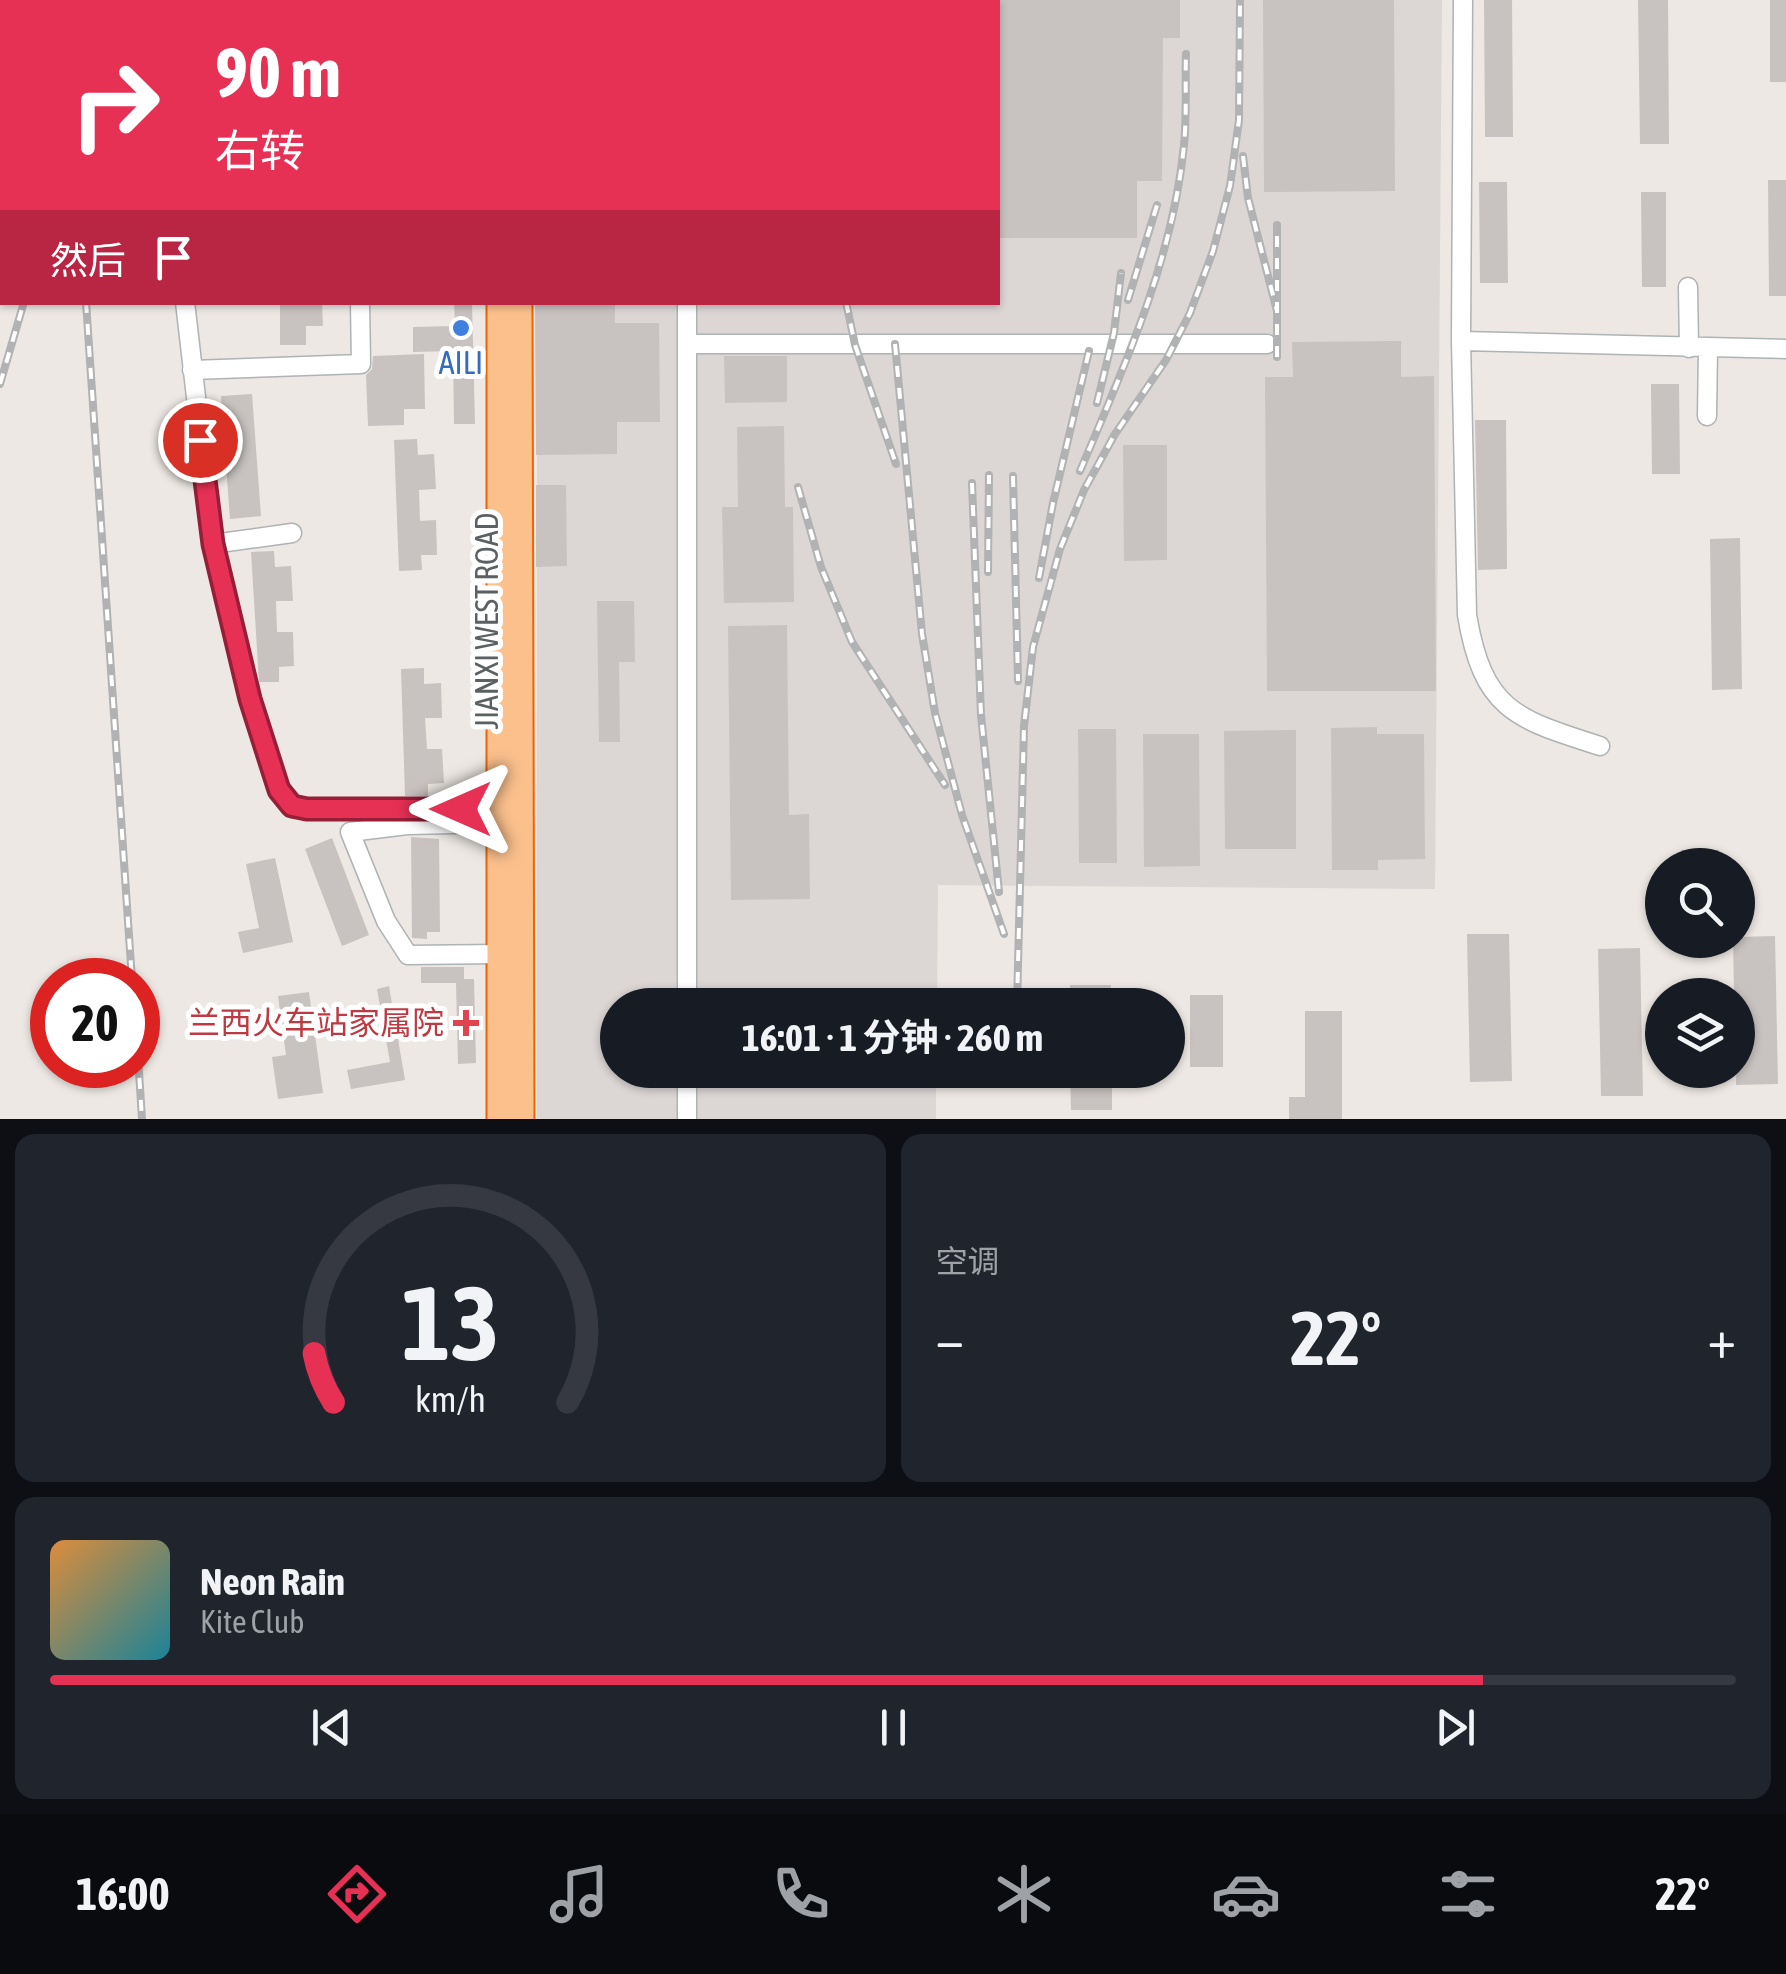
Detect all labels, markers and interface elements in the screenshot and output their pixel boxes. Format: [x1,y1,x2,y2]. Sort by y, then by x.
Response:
text: 90 m [215,32,341,112]
icon: right [50,40,180,170]
text: 右转 [215,125,305,177]
icon: arrive [146,230,201,285]
text: 然后 [50,239,126,282]
marker: AILI [450,317,472,339]
place label: AILI [439,344,483,381]
pin [158,398,243,483]
icon: arrive [173,413,228,468]
street label: JIANXI WEST ROAD [468,513,505,729]
position arrow [409,757,513,861]
map controls [1645,848,1755,1088]
button: search [1645,848,1755,958]
speed limit sign: 20 [30,958,160,1088]
button: layers [1645,978,1755,1088]
place label: 兰西火车站家属院 [188,1004,444,1041]
marker: 兰西火车站家属院 [453,1010,479,1036]
text: 16:01 · 1 分钟 · 260 m [742,1016,1043,1059]
text: 空调 [936,1243,1000,1280]
text: 13 [401,1263,499,1382]
text: 22° [1290,1295,1381,1381]
text: − [936,1307,964,1370]
text: + [1707,1307,1736,1370]
text: km/h [415,1379,486,1420]
text: Neon Rain [200,1560,345,1603]
text: Kite Club [200,1603,304,1640]
icon: previous [304,1700,359,1755]
icon: pause [866,1700,921,1755]
icon: next [1428,1700,1483,1755]
icon: directions [322,1859,392,1929]
icon: music [544,1859,614,1929]
icon: phone [766,1859,836,1929]
icon: climate [989,1859,1059,1929]
icon: car [1211,1859,1281,1929]
icon: filters [1433,1859,1503,1929]
text: 16:00 [76,1868,170,1920]
text: 22° [1655,1868,1710,1920]

